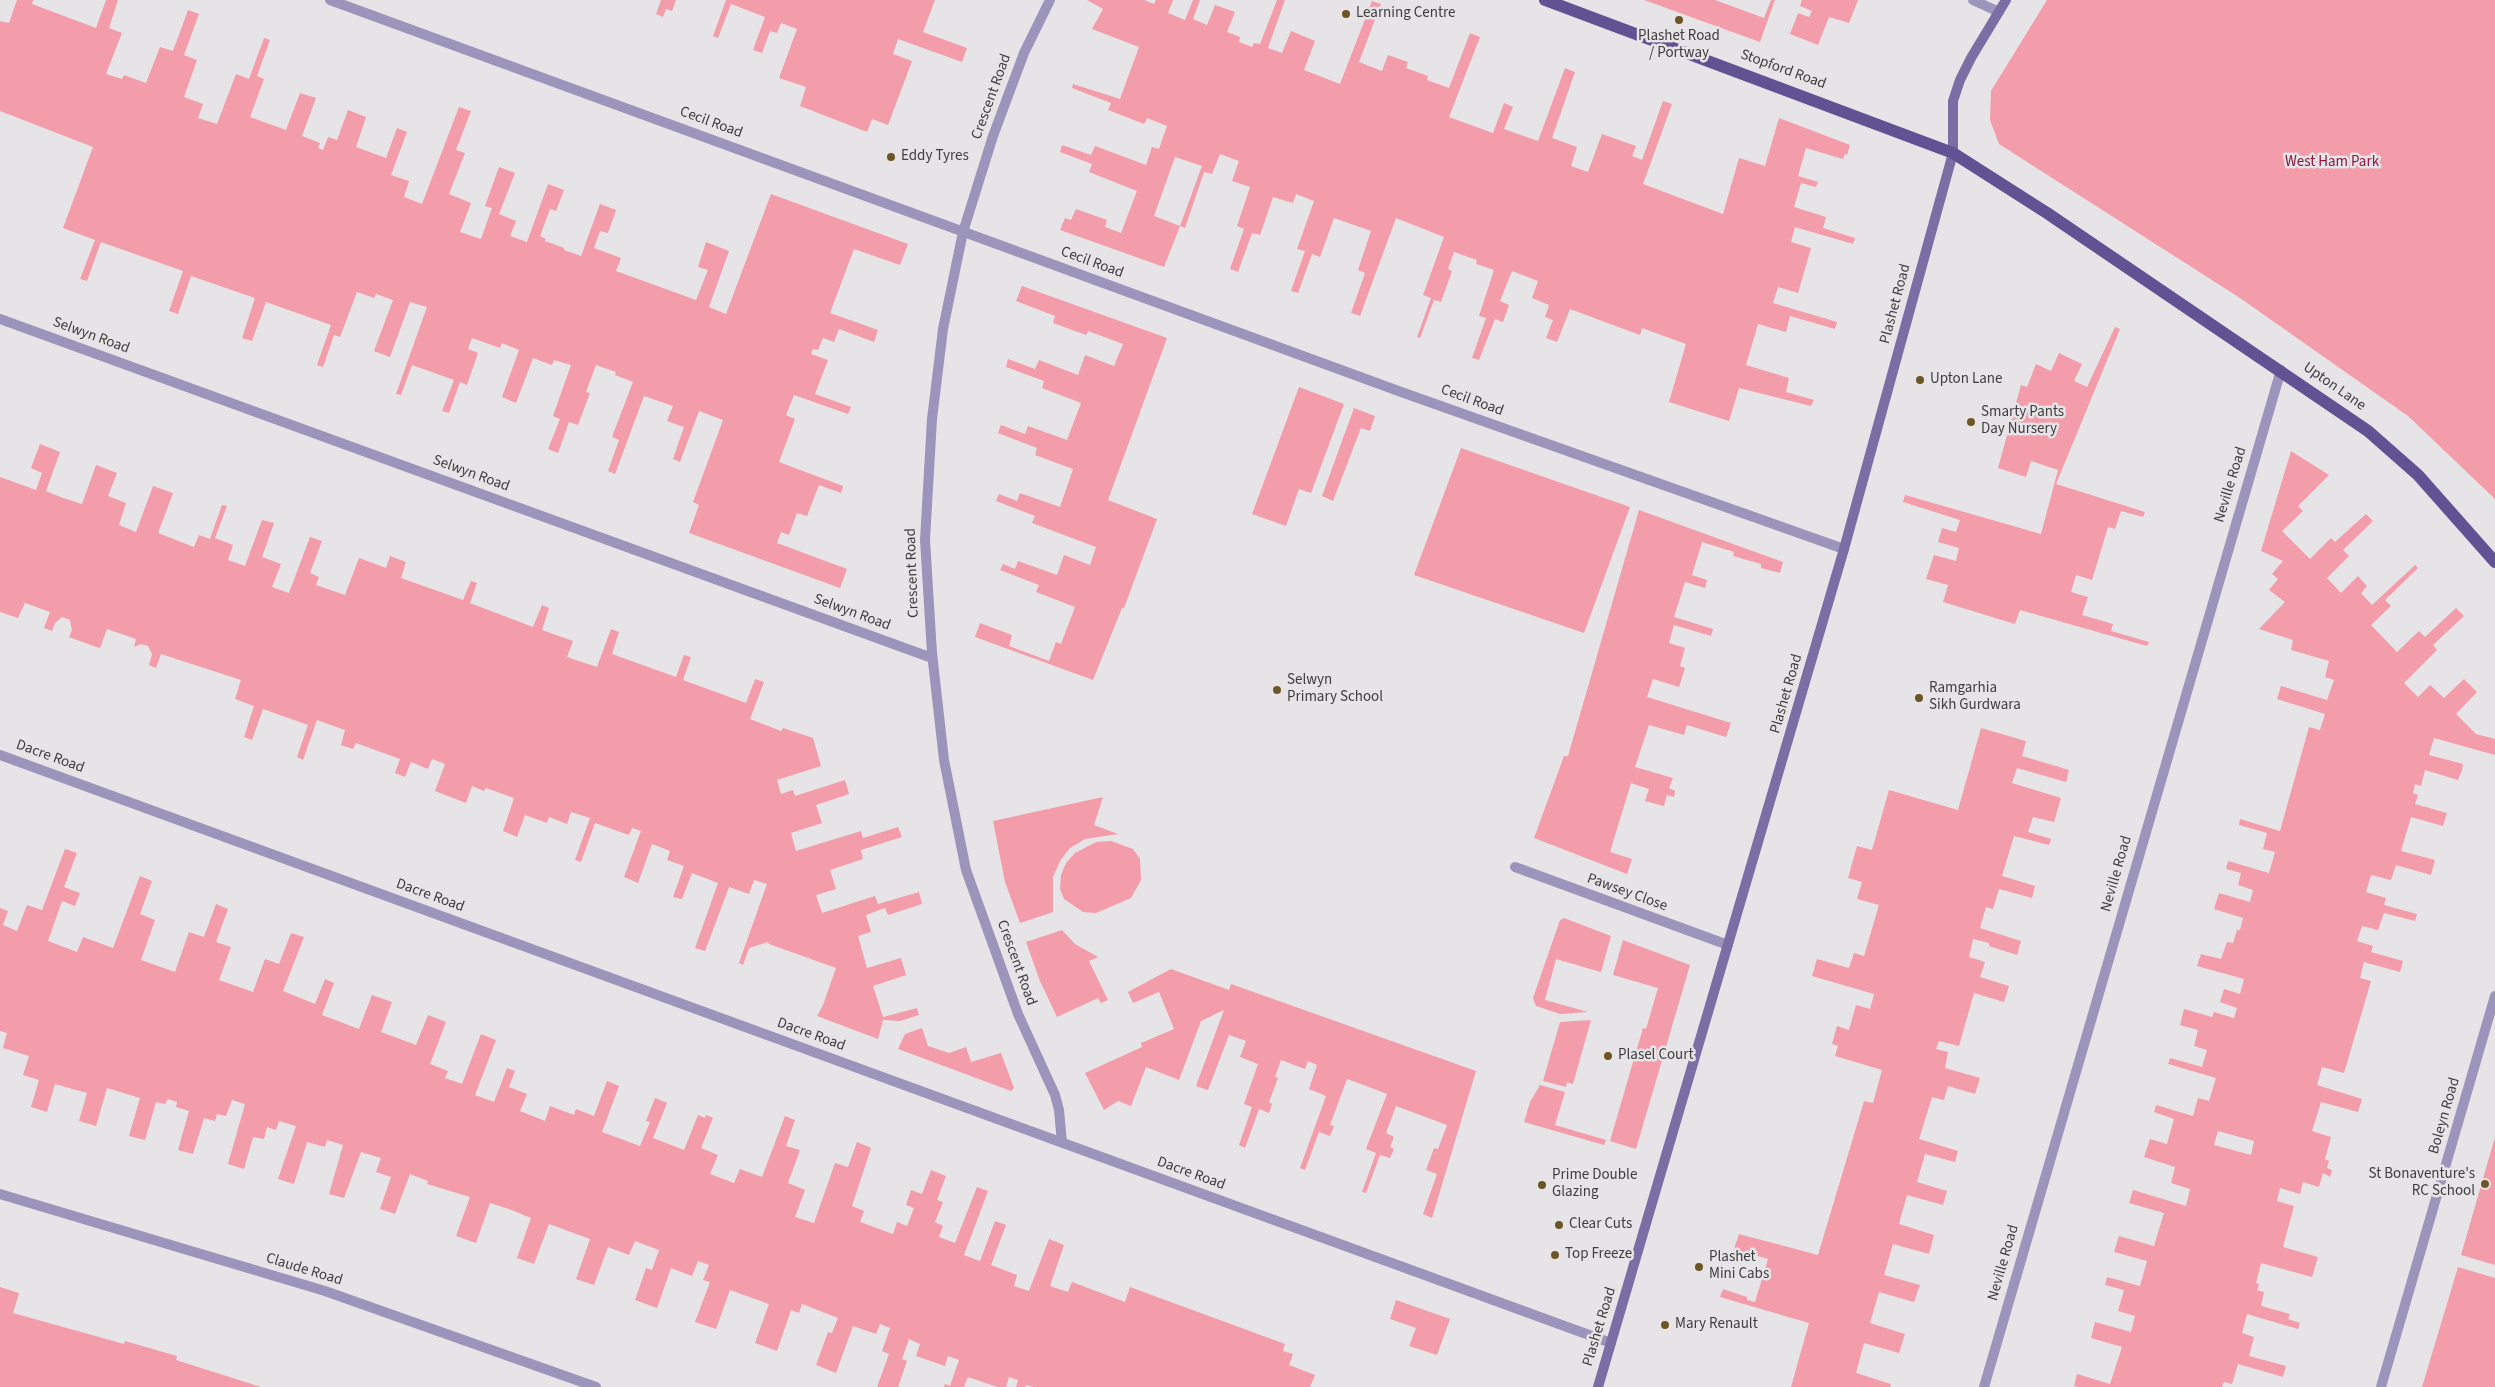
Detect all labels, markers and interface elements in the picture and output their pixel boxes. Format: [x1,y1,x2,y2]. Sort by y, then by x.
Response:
place label: Learning Centre [1356,5,1456,23]
marker: Learning Centre [1340,8,1352,20]
marker: Plashet Road / Portway [1673,14,1685,26]
place label: Plashet Road / Portway [1638,28,1720,63]
street label: Stopford Road [1738,46,1828,94]
street label: Crescent Road [968,52,1016,142]
street label: Cecil Road [677,103,745,143]
place label: Eddy Tyres [901,148,969,166]
marker: Eddy Tyres [885,151,897,163]
park label: West Ham Park [2285,154,2379,172]
street label: Cecil Road [1058,243,1126,283]
street label: Plashet Road [1877,262,1915,346]
street label: Selwyn Road [50,314,132,358]
street label: Upton Lane [2299,359,2369,415]
place label: Upton Lane [1930,371,2002,389]
marker: Upton Lane [1914,374,1926,386]
street label: Cecil Road [1438,381,1506,421]
place label: Smarty Pants Day Nursery [1981,404,2064,439]
marker: Smarty Pants Day Nursery [1965,416,1977,428]
street label: Neville Road [2211,445,2251,525]
street label: Selwyn Road [430,452,512,496]
street label: Crescent Road [902,528,924,618]
street label: Selwyn Road [811,591,893,635]
street label: Plashet Road [1767,652,1807,736]
place label: Selwyn Primary School [1287,672,1383,707]
place label: Ramgarhia Sikh Gurdwara [1929,680,2021,715]
marker: Selwyn Primary School [1271,684,1283,696]
marker: Ramgarhia Sikh Gurdwara [1913,692,1925,704]
street label: Dacre Road [13,736,87,778]
street label: Neville Road [2098,834,2136,914]
street label: Pawsey Close [1584,870,1670,916]
street label: Dacre Road [393,875,467,917]
street label: Crescent Road [992,918,1040,1008]
street label: Dacre Road [774,1014,848,1056]
place label: Plasel Court [1618,1047,1694,1065]
marker: Plasel Court [1602,1050,1614,1062]
street label: Boleyn Road [2426,1076,2464,1156]
street label: Dacre Road [1154,1153,1228,1195]
place label: St Bonaventure's RC School [2369,1166,2475,1201]
place label: Prime Double Glazing [1552,1167,1637,1202]
marker: St Bonaventure's RC School [2479,1178,2491,1190]
marker: Prime Double Glazing [1536,1179,1548,1191]
place label: Clear Cuts [1569,1216,1632,1234]
marker: Clear Cuts [1553,1219,1565,1231]
street label: Neville Road [1985,1223,2023,1303]
place label: Top Freeze [1565,1246,1632,1264]
marker: Top Freeze [1549,1249,1561,1261]
place label: Plashet Mini Cabs [1709,1249,1769,1284]
street label: Claude Road [264,1250,344,1290]
marker: Plashet Mini Cabs [1693,1261,1705,1273]
street label: Plashet Road [1579,1285,1621,1369]
place label: Mary Renault [1675,1316,1758,1334]
marker: Mary Renault [1659,1319,1671,1331]

